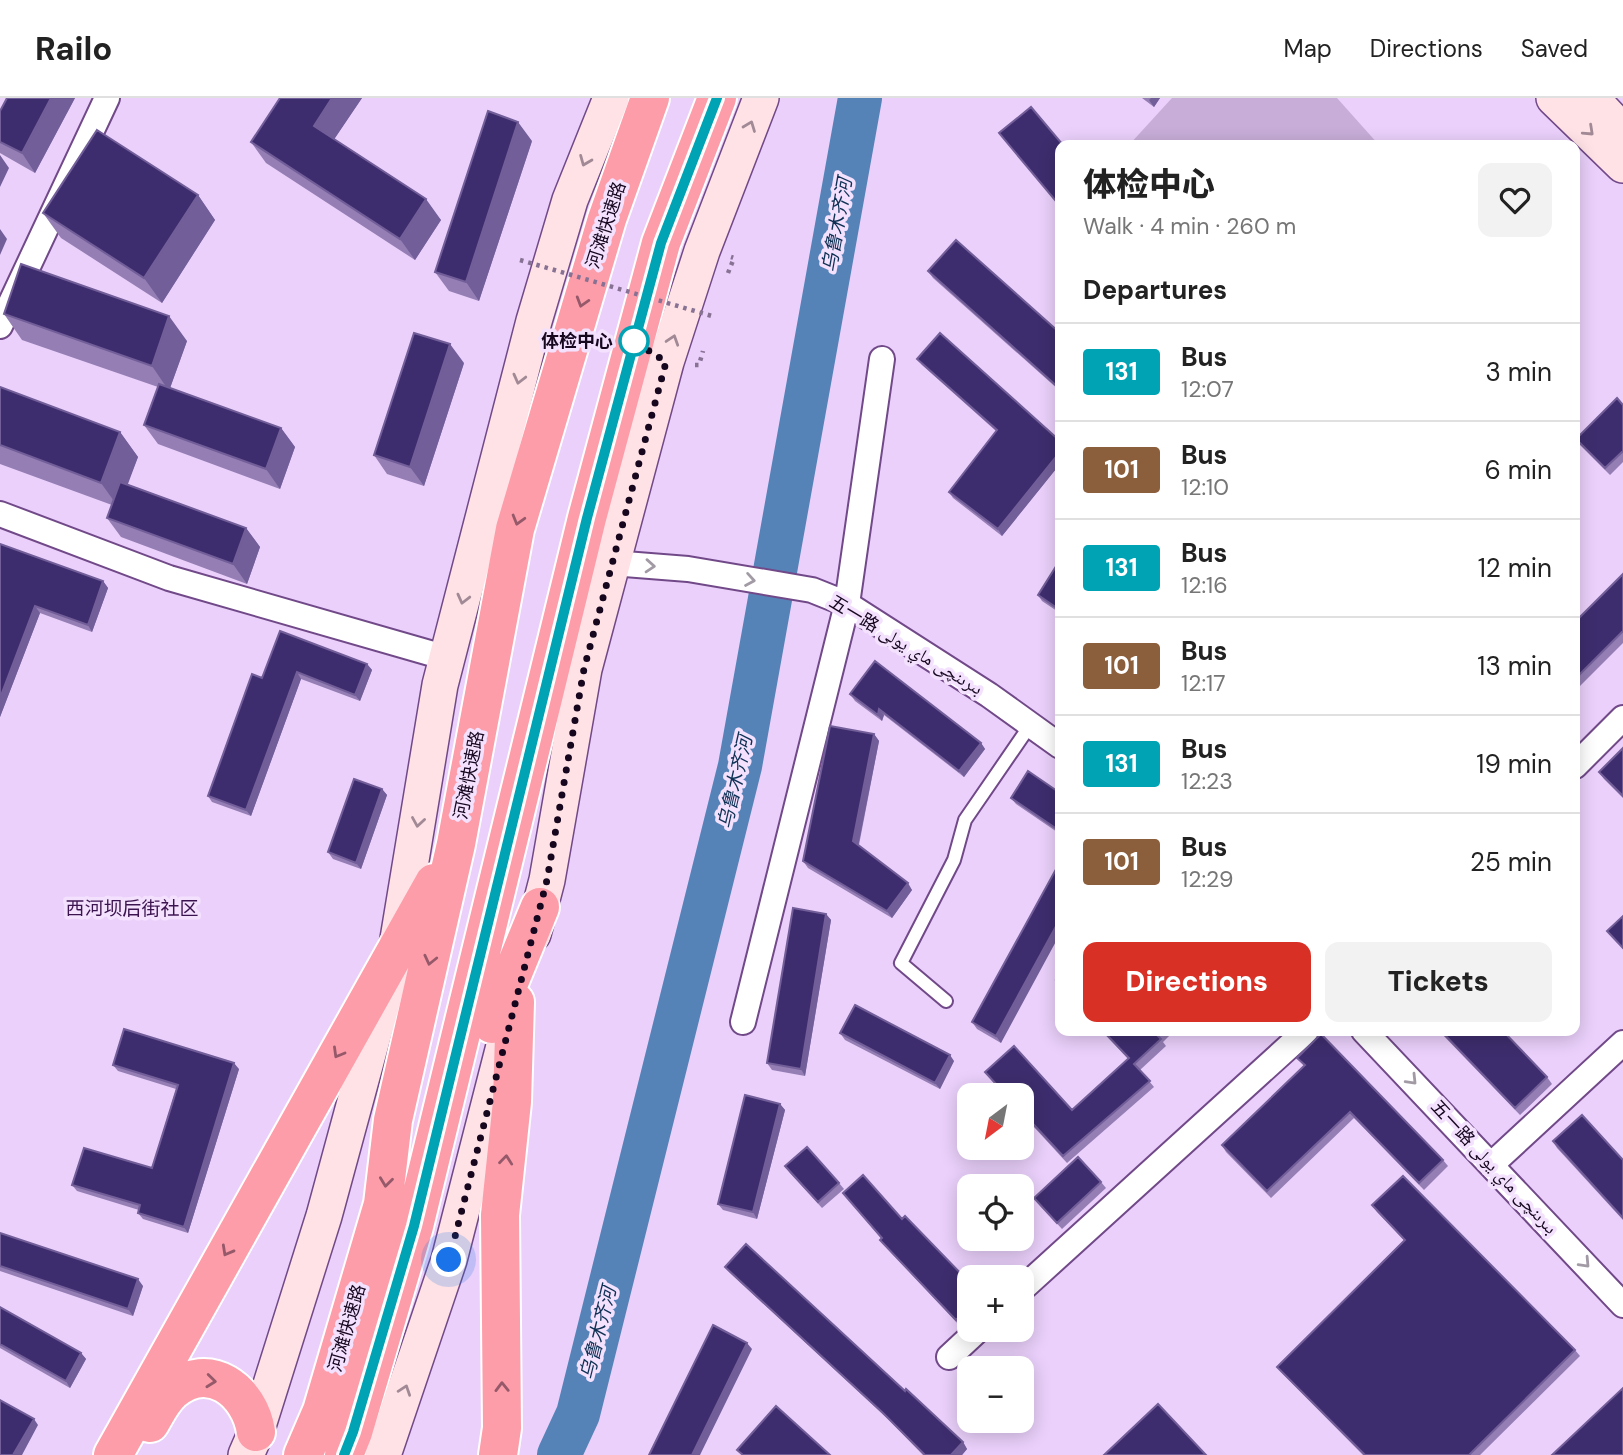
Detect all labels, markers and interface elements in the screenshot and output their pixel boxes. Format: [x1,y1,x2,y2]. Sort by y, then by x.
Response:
text: Railo [35,27,113,70]
text: Map [1284,33,1332,64]
text: Directions [1370,33,1483,64]
text: Saved [1521,33,1588,64]
one-way arrow [742,120,756,133]
one-way arrow [1581,122,1594,135]
one-way arrow [580,155,594,167]
text: 体检中心 [1083,163,1215,206]
button: heart [1478,163,1552,237]
water label: 乌鲁木齐河 [816,172,858,274]
street label: 河滩快速路 [581,178,631,272]
text: Walk · 4 min · 260 m [1083,211,1296,241]
text: Departures [1083,273,1227,307]
one-way arrow [576,296,591,308]
marker: 体检中心 [619,326,649,356]
place label: 体检中心 [541,329,613,353]
one-way arrow [665,334,679,347]
text: Bus [1181,340,1227,374]
text: 3 min [1485,355,1552,389]
text: 131 [1106,356,1137,387]
one-way arrow [513,373,527,385]
text: 12:07 [1181,374,1234,404]
text: Bus [1181,438,1227,472]
text: 6 min [1484,453,1552,487]
text: 101 [1104,454,1139,485]
text: 12:10 [1181,472,1229,502]
one-way arrow [511,514,526,526]
text: Bus [1181,536,1227,570]
text: 12 min [1478,551,1552,585]
text: 131 [1106,552,1137,583]
one-way arrow [645,558,656,573]
text: 12:16 [1181,570,1228,600]
one-way arrow [744,571,756,586]
street label: 五一路 بىرىنچى ماي يولى [823,590,987,703]
one-way arrow [457,593,471,605]
text: Bus [1181,634,1227,668]
text: 13 min [1477,649,1552,683]
text: 101 [1104,650,1139,681]
text: 12:17 [1181,668,1226,698]
street label: 河滩快速路 [449,729,489,821]
water label: 乌鲁木齐河 [712,729,759,831]
text: Bus [1181,732,1227,766]
text: 19 min [1476,747,1552,781]
text: 131 [1106,748,1137,779]
text: 12:23 [1181,766,1233,796]
one-way arrow [411,816,426,828]
text: Bus [1181,830,1227,864]
text: 25 min [1470,845,1552,879]
text: 101 [1104,846,1139,877]
text: 12:29 [1181,864,1234,894]
district label: 西河坝后街社区 [65,896,199,921]
button: Directions [1083,942,1311,1022]
button: Tickets [1325,942,1552,1022]
one-way arrow [423,953,438,965]
one-way arrow [333,1045,346,1058]
one-way arrow [1403,1072,1416,1085]
north arrow [957,1083,1034,1160]
map controls [957,1083,1034,1433]
street label: 五一路 بىرىنچى ماي يولى [1424,1095,1563,1241]
one-way arrow [498,1154,513,1166]
button: locate [957,1174,1034,1251]
one-way arrow [378,1177,393,1188]
your location [431,1242,466,1277]
one-way arrow [222,1244,235,1257]
one-way arrow [1576,1255,1589,1268]
button: + [957,1265,1034,1342]
water label: 乌鲁木齐河 [574,1280,623,1382]
street label: 河滩快速路 [323,1281,371,1375]
button: − [957,1356,1034,1433]
one-way arrow [205,1374,217,1389]
one-way arrow [494,1381,509,1392]
one-way arrow [397,1385,411,1397]

